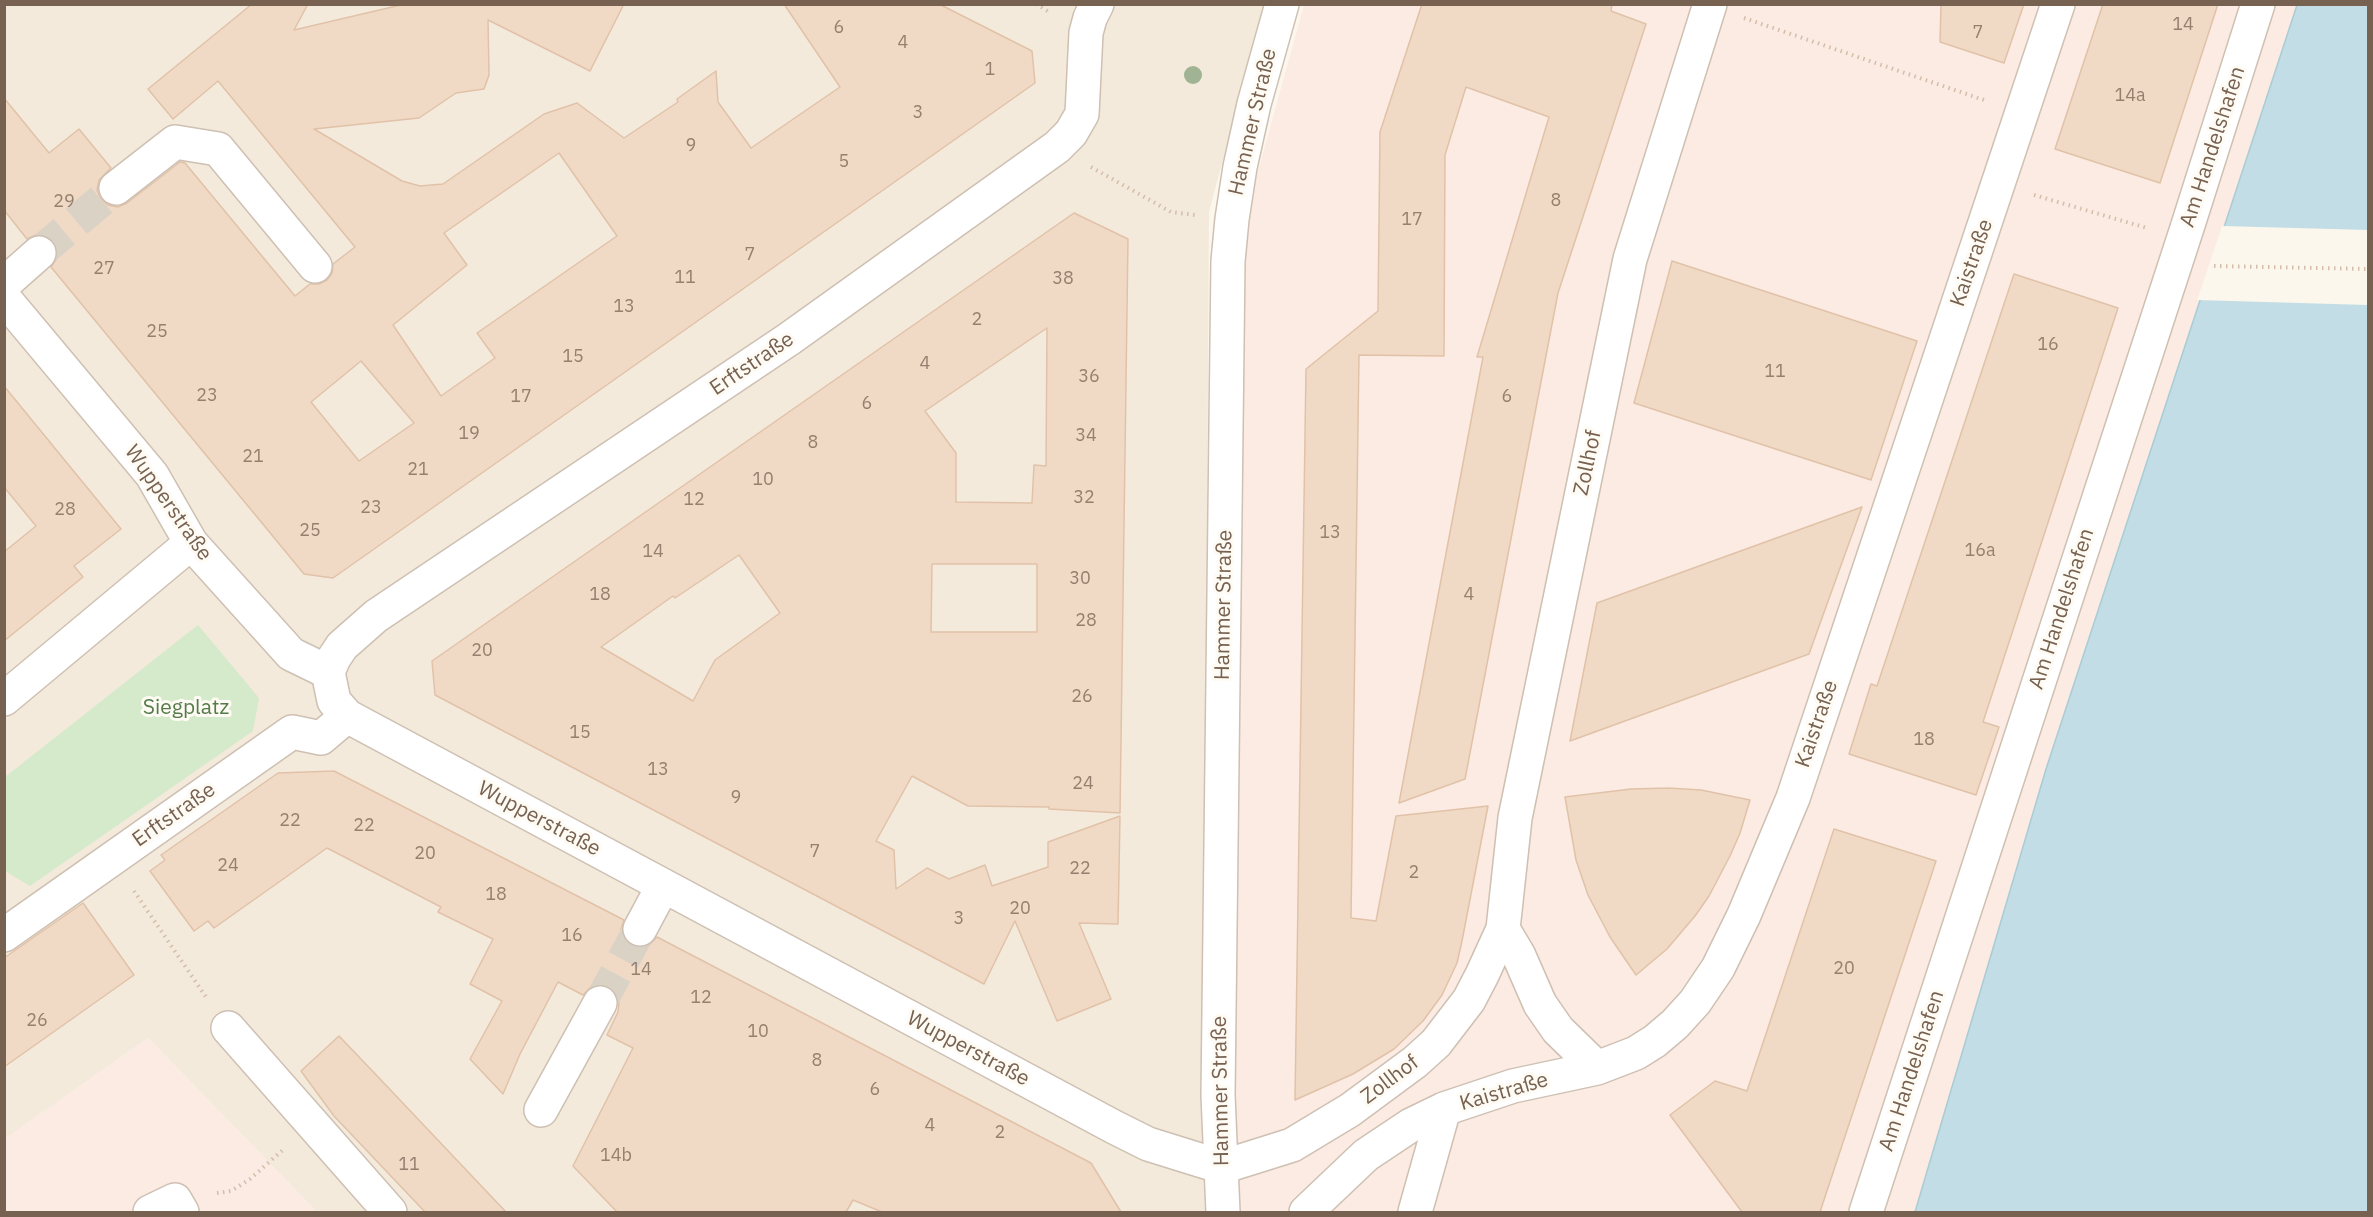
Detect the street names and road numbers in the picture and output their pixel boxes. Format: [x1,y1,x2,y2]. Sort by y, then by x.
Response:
street label: Hammer Straße [1224,46,1282,198]
street label: Am Handelshafen [2175,63,2251,231]
street label: Kaistraße [1945,216,1999,310]
street label: Erftstraße [705,327,799,401]
street label: Zollhof [1569,428,1607,498]
street label: Wupperstraße [119,440,217,566]
street label: Am Handelshafen [2024,525,2100,693]
street label: Hammer Straße [1210,530,1238,680]
street label: Kaistraße [1790,677,1844,771]
street label: Wupperstraße [473,776,605,862]
street label: Erftstraße [128,777,220,853]
street label: Am Handelshafen [1874,987,1950,1155]
street label: Wupperstraße [902,1006,1034,1092]
street label: Hammer Straße [1207,1016,1235,1166]
street label: Zollhof [1356,1050,1424,1110]
street label: Kaistraße [1457,1067,1551,1117]

